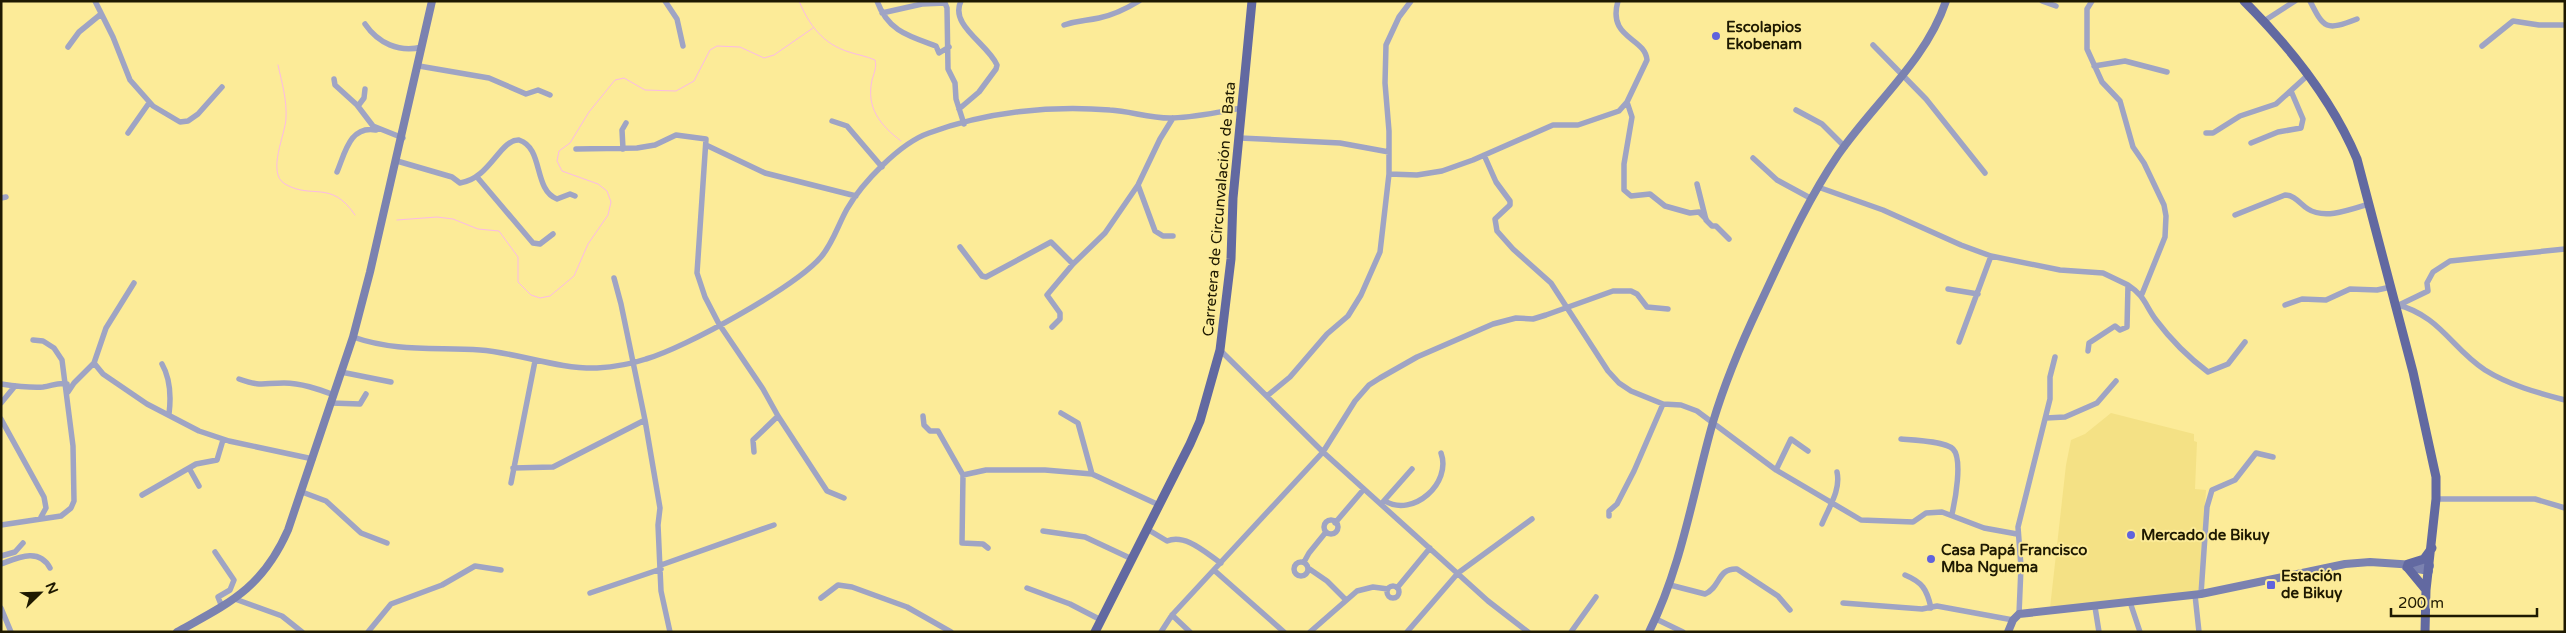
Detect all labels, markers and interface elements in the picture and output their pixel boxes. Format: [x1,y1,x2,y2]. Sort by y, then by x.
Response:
place label: Escolapios Ekobenam [1726,18,1802,53]
marker: Escolapios Ekobenam [1710,30,1722,42]
street label: Carretera de Circunvalación de Bata [1199,81,1239,337]
place label: Mercado de Bikuy [2141,526,2269,545]
marker: Mercado de Bikuy [2125,529,2137,541]
place label: Casa Papá Francisco Mba Nguema [1941,541,2087,577]
marker: Casa Papá Francisco Mba Nguema [1925,553,1937,565]
place label: Estación de Bikuy [2281,567,2342,603]
north arrow [15,568,65,618]
marker: Estación de Bikuy [2265,579,2277,591]
text: N [41,580,62,597]
scale bar [2391,586,2537,618]
text: 200 m [2398,594,2444,612]

